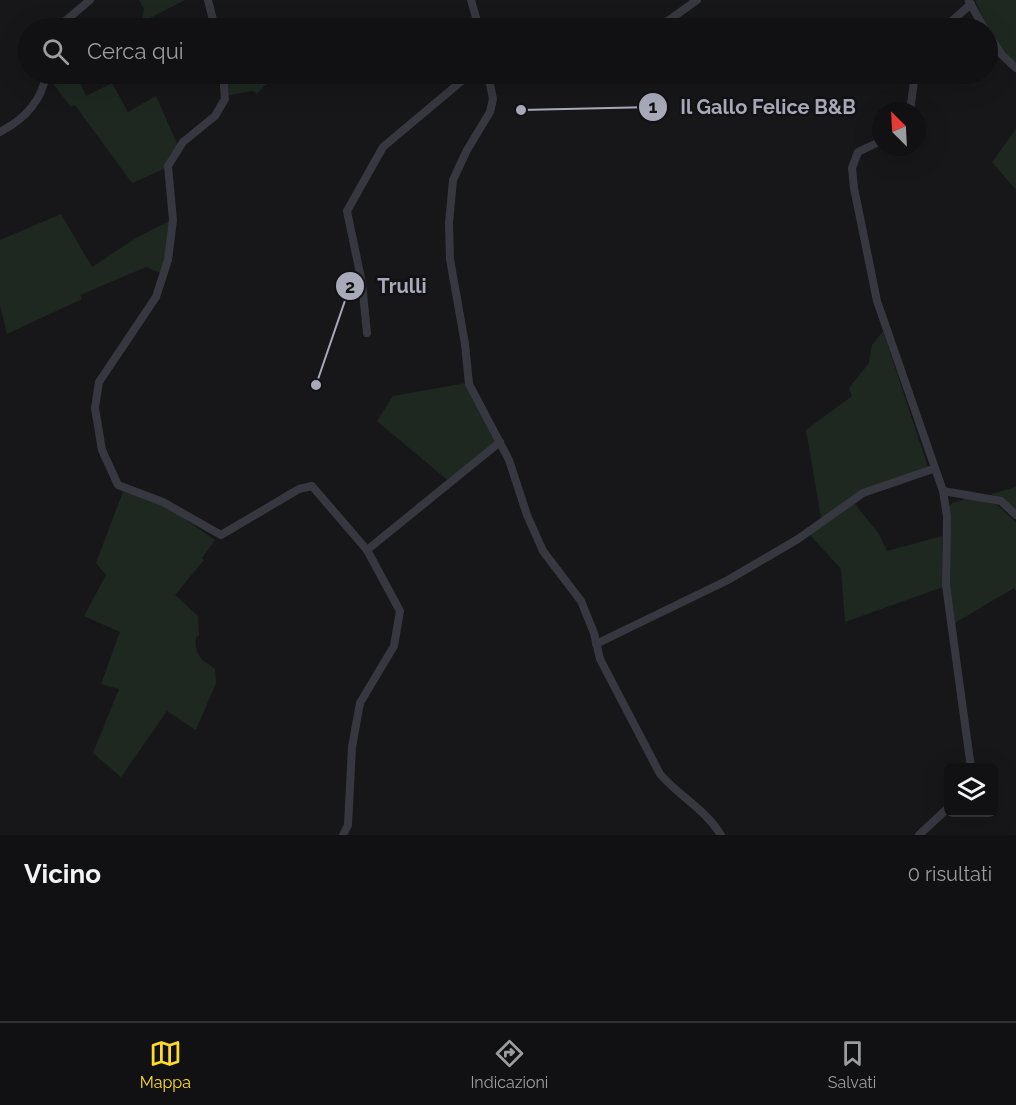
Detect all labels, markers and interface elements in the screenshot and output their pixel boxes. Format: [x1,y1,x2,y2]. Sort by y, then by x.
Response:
search box [18,18,998,84]
icon: search [39,35,72,68]
text: Cerca qui [87,38,184,64]
callout: Il Gallo Felice B&B [638,88,868,126]
text: Il Gallo Felice B&B [680,95,856,119]
text: 1 [649,96,658,117]
north arrow [872,102,926,156]
callout: Trulli [335,267,439,305]
text: Trulli [377,274,427,298]
text: 2 [345,276,355,297]
map controls [944,763,998,817]
button: layers [944,763,998,817]
text: Vicino [24,859,101,889]
text: 0 risultati [908,862,992,886]
tab: Mappa [140,1037,191,1092]
tab: Indicazioni [470,1037,548,1092]
tab: Salvati [828,1037,876,1092]

